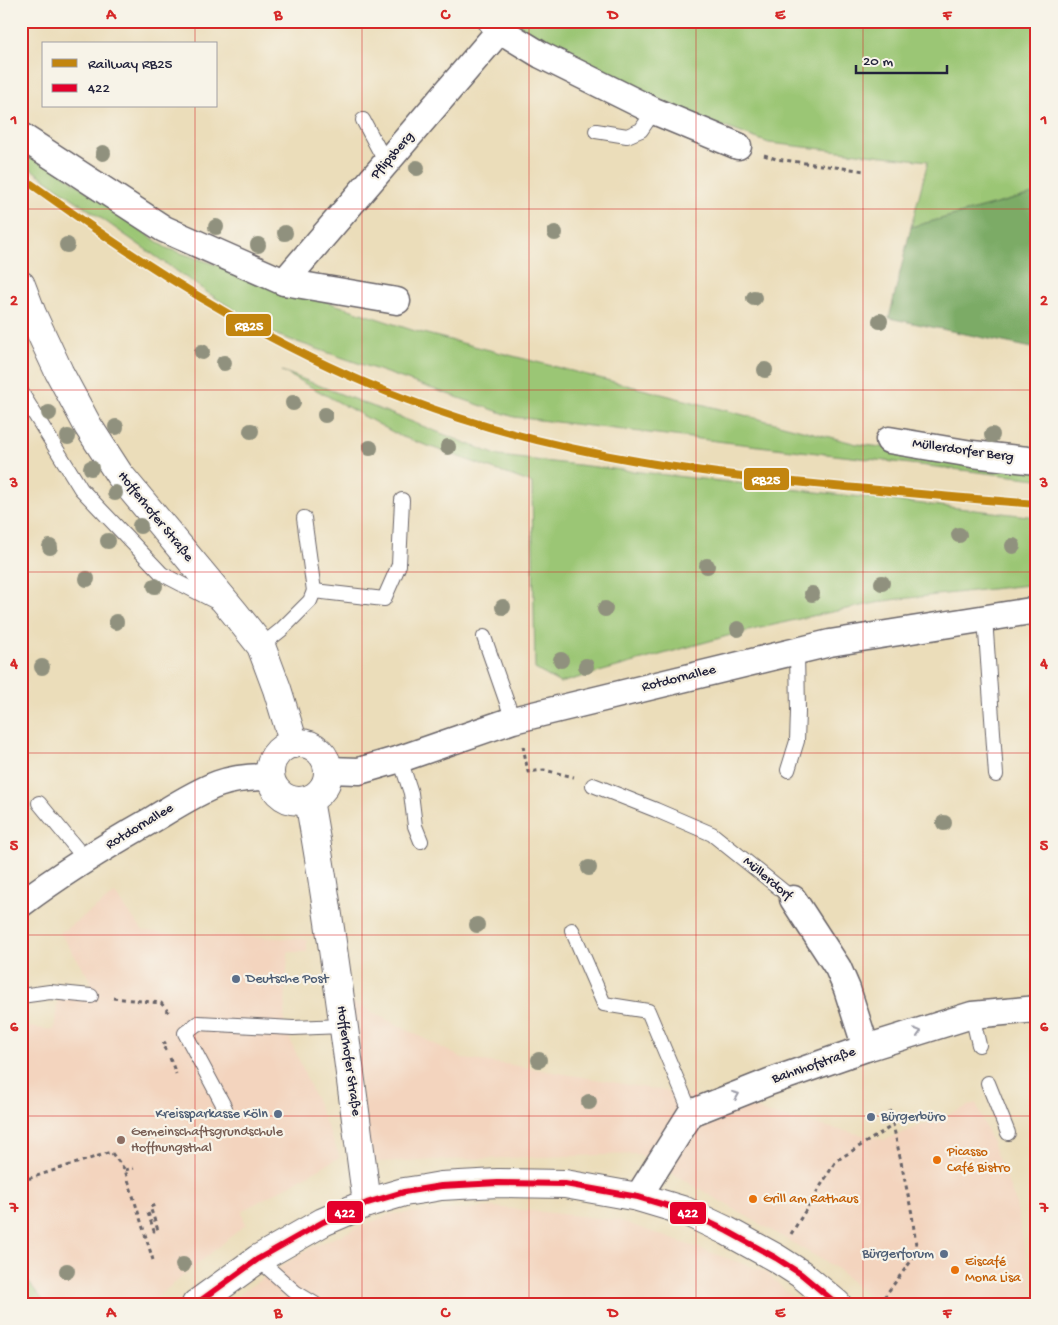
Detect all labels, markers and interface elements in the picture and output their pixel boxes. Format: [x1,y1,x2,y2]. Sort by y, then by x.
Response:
text: A [105,7,117,26]
text: B [273,7,283,26]
text: C [440,7,451,26]
text: D [606,7,619,26]
text: E [775,7,786,26]
text: F [942,7,953,26]
legend [42,42,218,108]
scale bar [856,42,947,74]
text: 20 m [863,53,893,71]
text: Railway RB25 [88,56,173,74]
text: 422 [88,80,110,98]
text: 1 [10,112,17,131]
text: 1 [1040,112,1047,131]
street label: Pflipsberg [367,129,418,184]
text: 2 [10,293,18,312]
text: 2 [1040,293,1048,312]
line badge: RB25 [225,313,272,337]
text: RB25 [234,319,264,336]
street label: Müllerdorfer Berg [911,435,1015,467]
line badge: RB25 [743,467,790,491]
street label: Hofferhofer Straße [113,468,197,566]
text: RB25 [751,473,781,490]
text: 3 [9,475,18,494]
text: 3 [1039,475,1048,494]
text: 4 [9,656,18,675]
text: 4 [1039,656,1048,675]
street label: Rotdornallee [640,661,719,696]
street label: Rotdornallee [103,800,178,854]
text: 5 [10,838,19,857]
text: 5 [1040,838,1049,857]
street label: Müllerdorf [739,853,797,906]
place label: Deutsche Post [245,971,330,988]
marker: Deutsche Post [230,973,242,985]
street label: Hofferhofer Straße [332,1005,364,1118]
text: 6 [10,1019,19,1038]
text: 6 [1040,1019,1049,1038]
one-way arrow [913,1028,921,1038]
street label: Bahnhofstraße [769,1043,859,1089]
one-way arrow [731,1090,740,1101]
place label: Kreissparkasse Köln [156,1106,268,1123]
marker: Kreissparkasse Köln [272,1108,284,1120]
place label: Bürgerbüro [880,1109,946,1126]
marker: Bürgerbüro [865,1111,877,1123]
place label: Gemeinschaftsgrundschule Hoffnungsthal [131,1124,284,1157]
marker: Gemeinschaftsgrundschule Hoffnungsthal [115,1134,127,1146]
place label: Picasso Café Bistro [946,1144,1010,1177]
marker: Picasso Café Bistro [931,1154,943,1166]
place label: Grill am Rathaus [763,1191,859,1208]
marker: Grill am Rathaus [747,1193,759,1205]
text: 7 [9,1200,19,1219]
line badge: 422 [326,1200,364,1224]
text: 7 [1039,1200,1049,1219]
line badge: 422 [669,1201,707,1225]
text: 422 [334,1206,355,1223]
text: 422 [677,1206,698,1223]
place label: Bürgerforum [861,1246,934,1263]
marker: Bürgerforum [938,1248,950,1260]
place label: Eiscafé Mona Lisa [965,1254,1022,1287]
marker: Eiscafé Mona Lisa [949,1264,961,1276]
text: A [105,1305,117,1324]
text: B [273,1305,283,1324]
text: C [440,1305,451,1324]
text: D [606,1305,619,1324]
text: E [775,1305,786,1324]
text: F [942,1305,953,1324]

